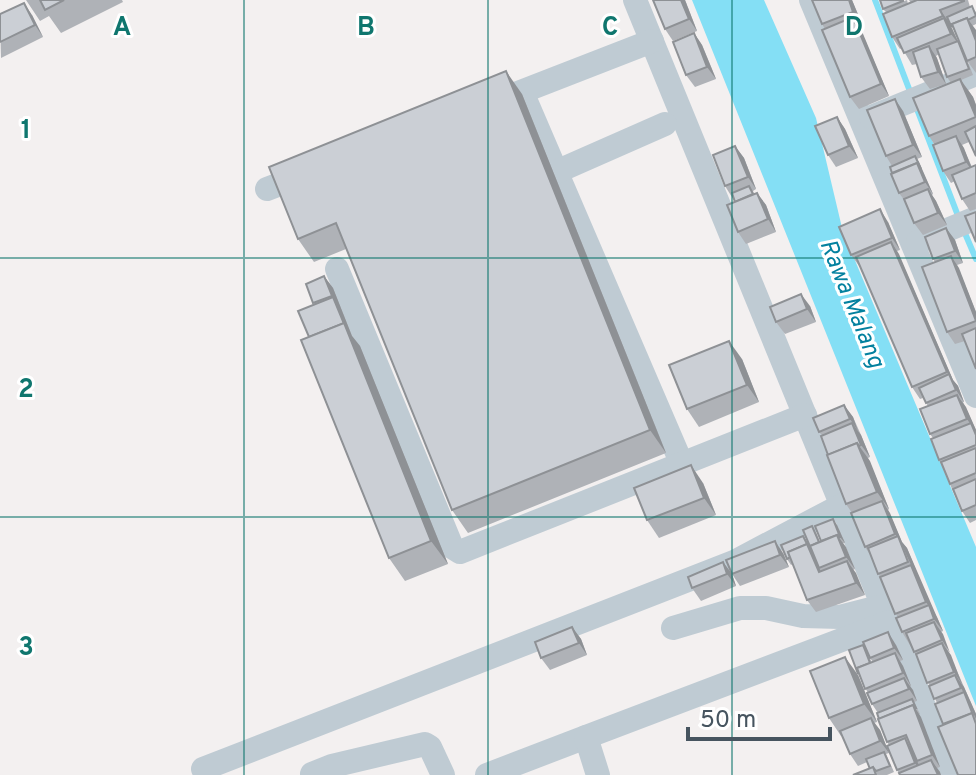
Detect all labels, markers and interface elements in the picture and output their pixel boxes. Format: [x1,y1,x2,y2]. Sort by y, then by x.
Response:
text: A [113,12,131,45]
text: B [357,12,375,45]
text: C [602,12,618,45]
text: D [845,12,863,45]
text: 1 [21,115,31,148]
water label: Rawa Malang [812,235,891,374]
text: 2 [18,374,34,407]
text: 3 [18,632,34,665]
scale bar [688,691,830,741]
text: 50 m [700,706,756,736]

